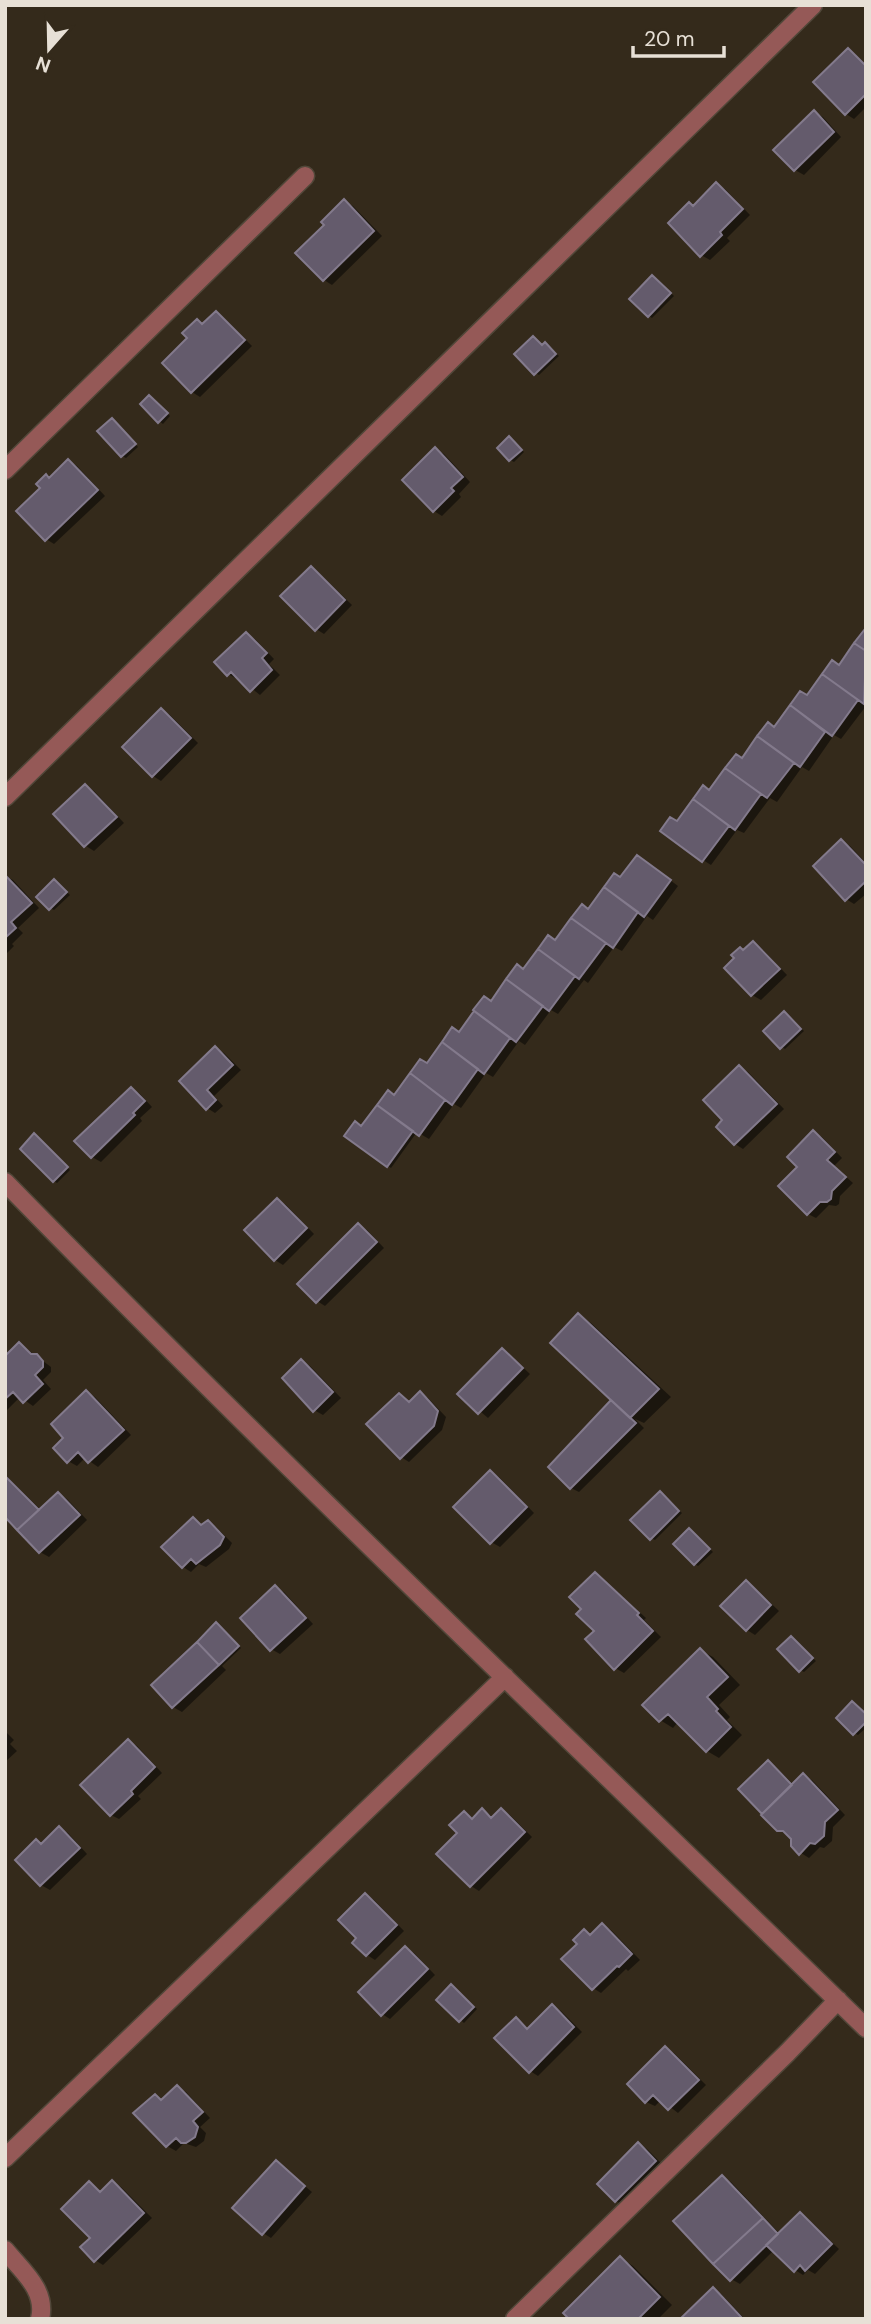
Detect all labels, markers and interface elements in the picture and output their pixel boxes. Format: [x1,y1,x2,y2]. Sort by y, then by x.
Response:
north arrow [14,14,84,84]
scale bar [633,14,724,58]
text: 20 m [644,25,695,53]
text: N [33,50,54,79]

